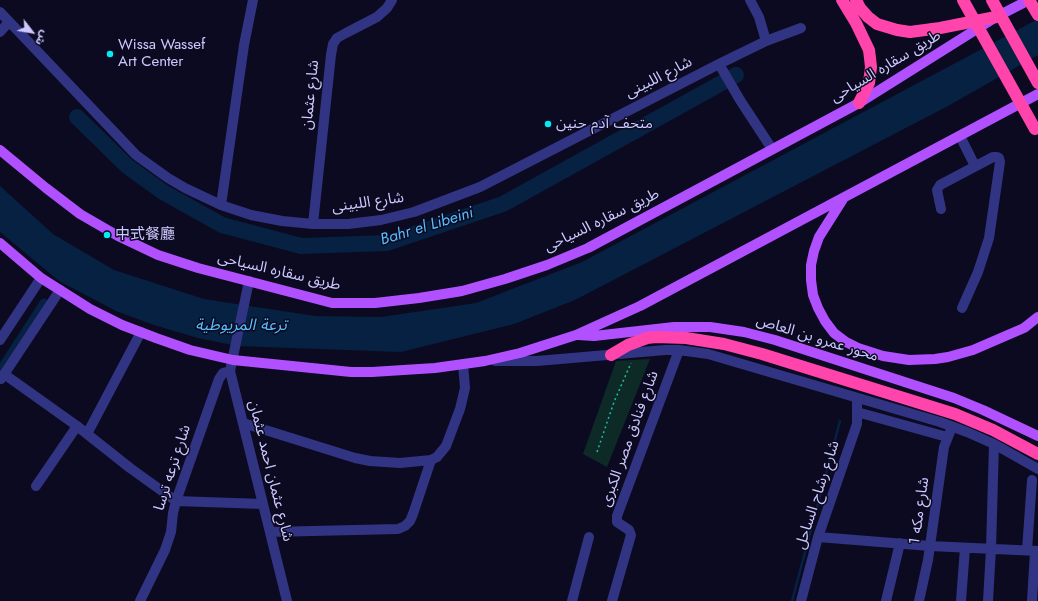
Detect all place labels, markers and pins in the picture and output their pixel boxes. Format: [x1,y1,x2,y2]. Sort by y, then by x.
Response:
place label: Wissa Wassef Art Center [118,36,205,71]
marker: Wissa Wassef Art Center [105,49,115,59]
place label: متحف آدم حنين [556,115,653,133]
marker: متحف آدم حنين [543,119,553,129]
place label: 中式餐廳 [115,226,175,244]
marker: 中式餐廳 [102,230,112,240]

